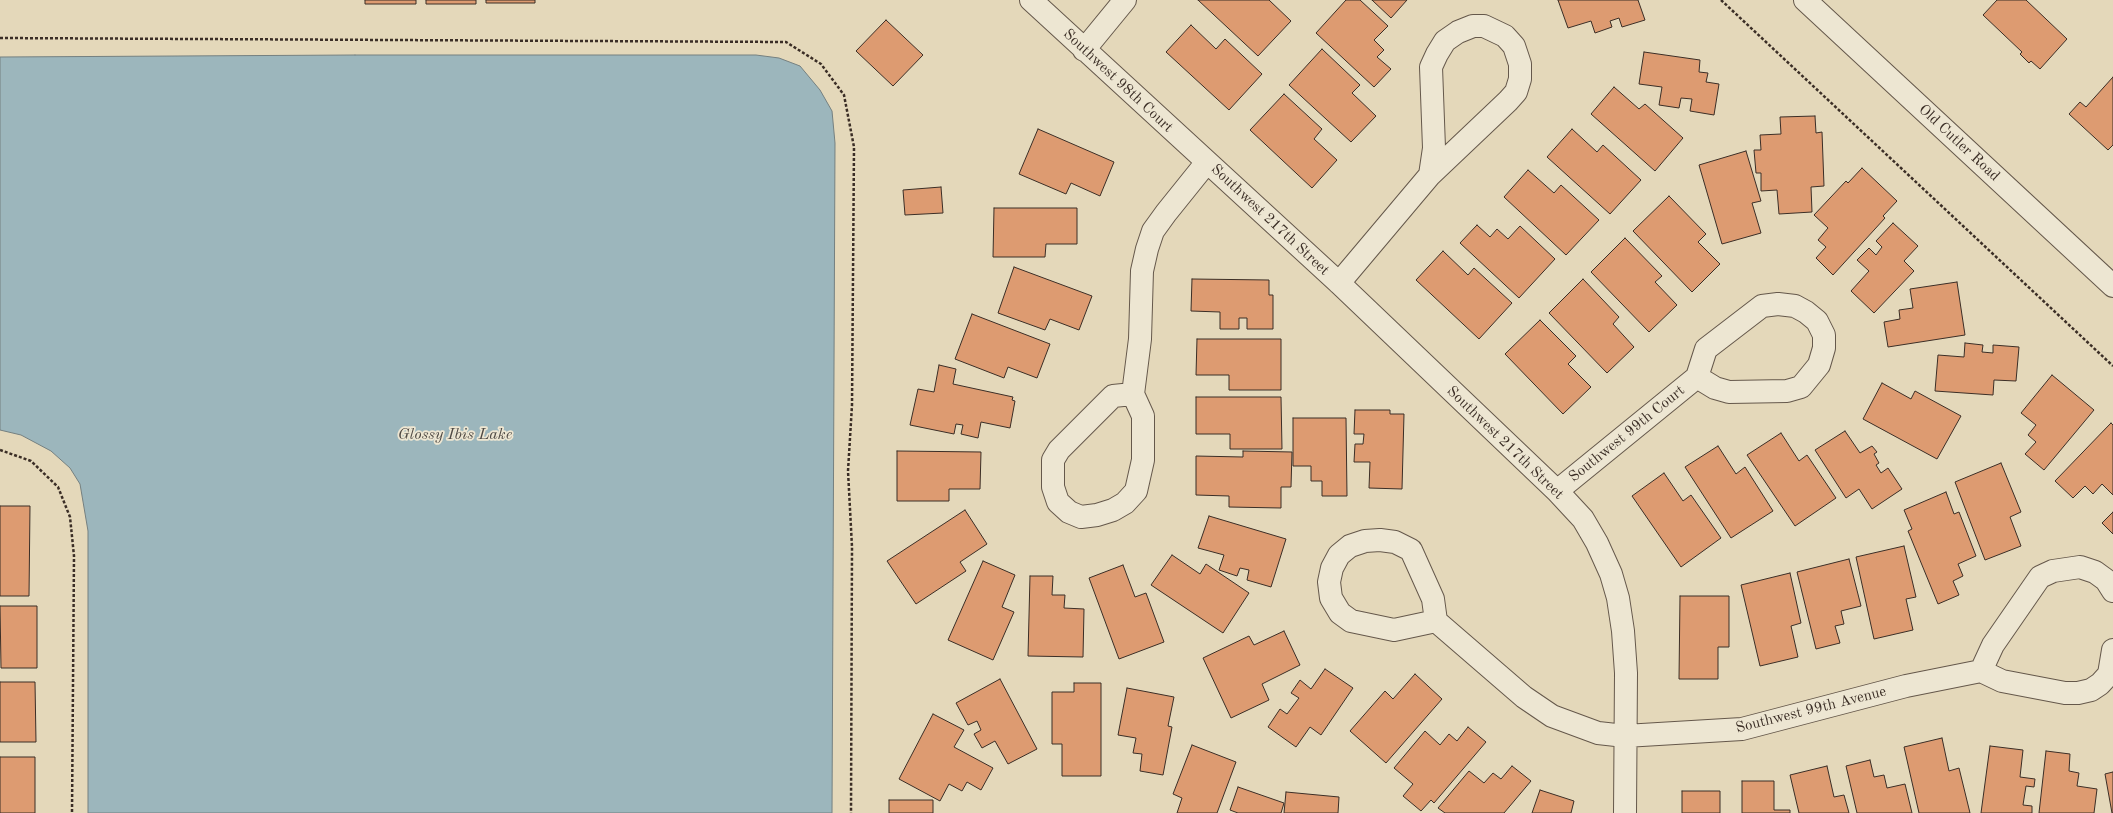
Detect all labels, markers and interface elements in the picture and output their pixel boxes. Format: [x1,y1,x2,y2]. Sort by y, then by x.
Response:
street label: Southwest 98th Court [1059,25,1177,137]
street label: Old Cutler Road [1915,101,2003,185]
street label: Southwest 217th Street [1207,160,1333,280]
street label: Southwest 99th Court [1565,382,1689,486]
street label: Southwest 217th Street [1443,383,1567,503]
water label: Glossy Ibis Lake [398,425,512,445]
street label: Southwest 99th Avenue [1734,683,1888,737]

